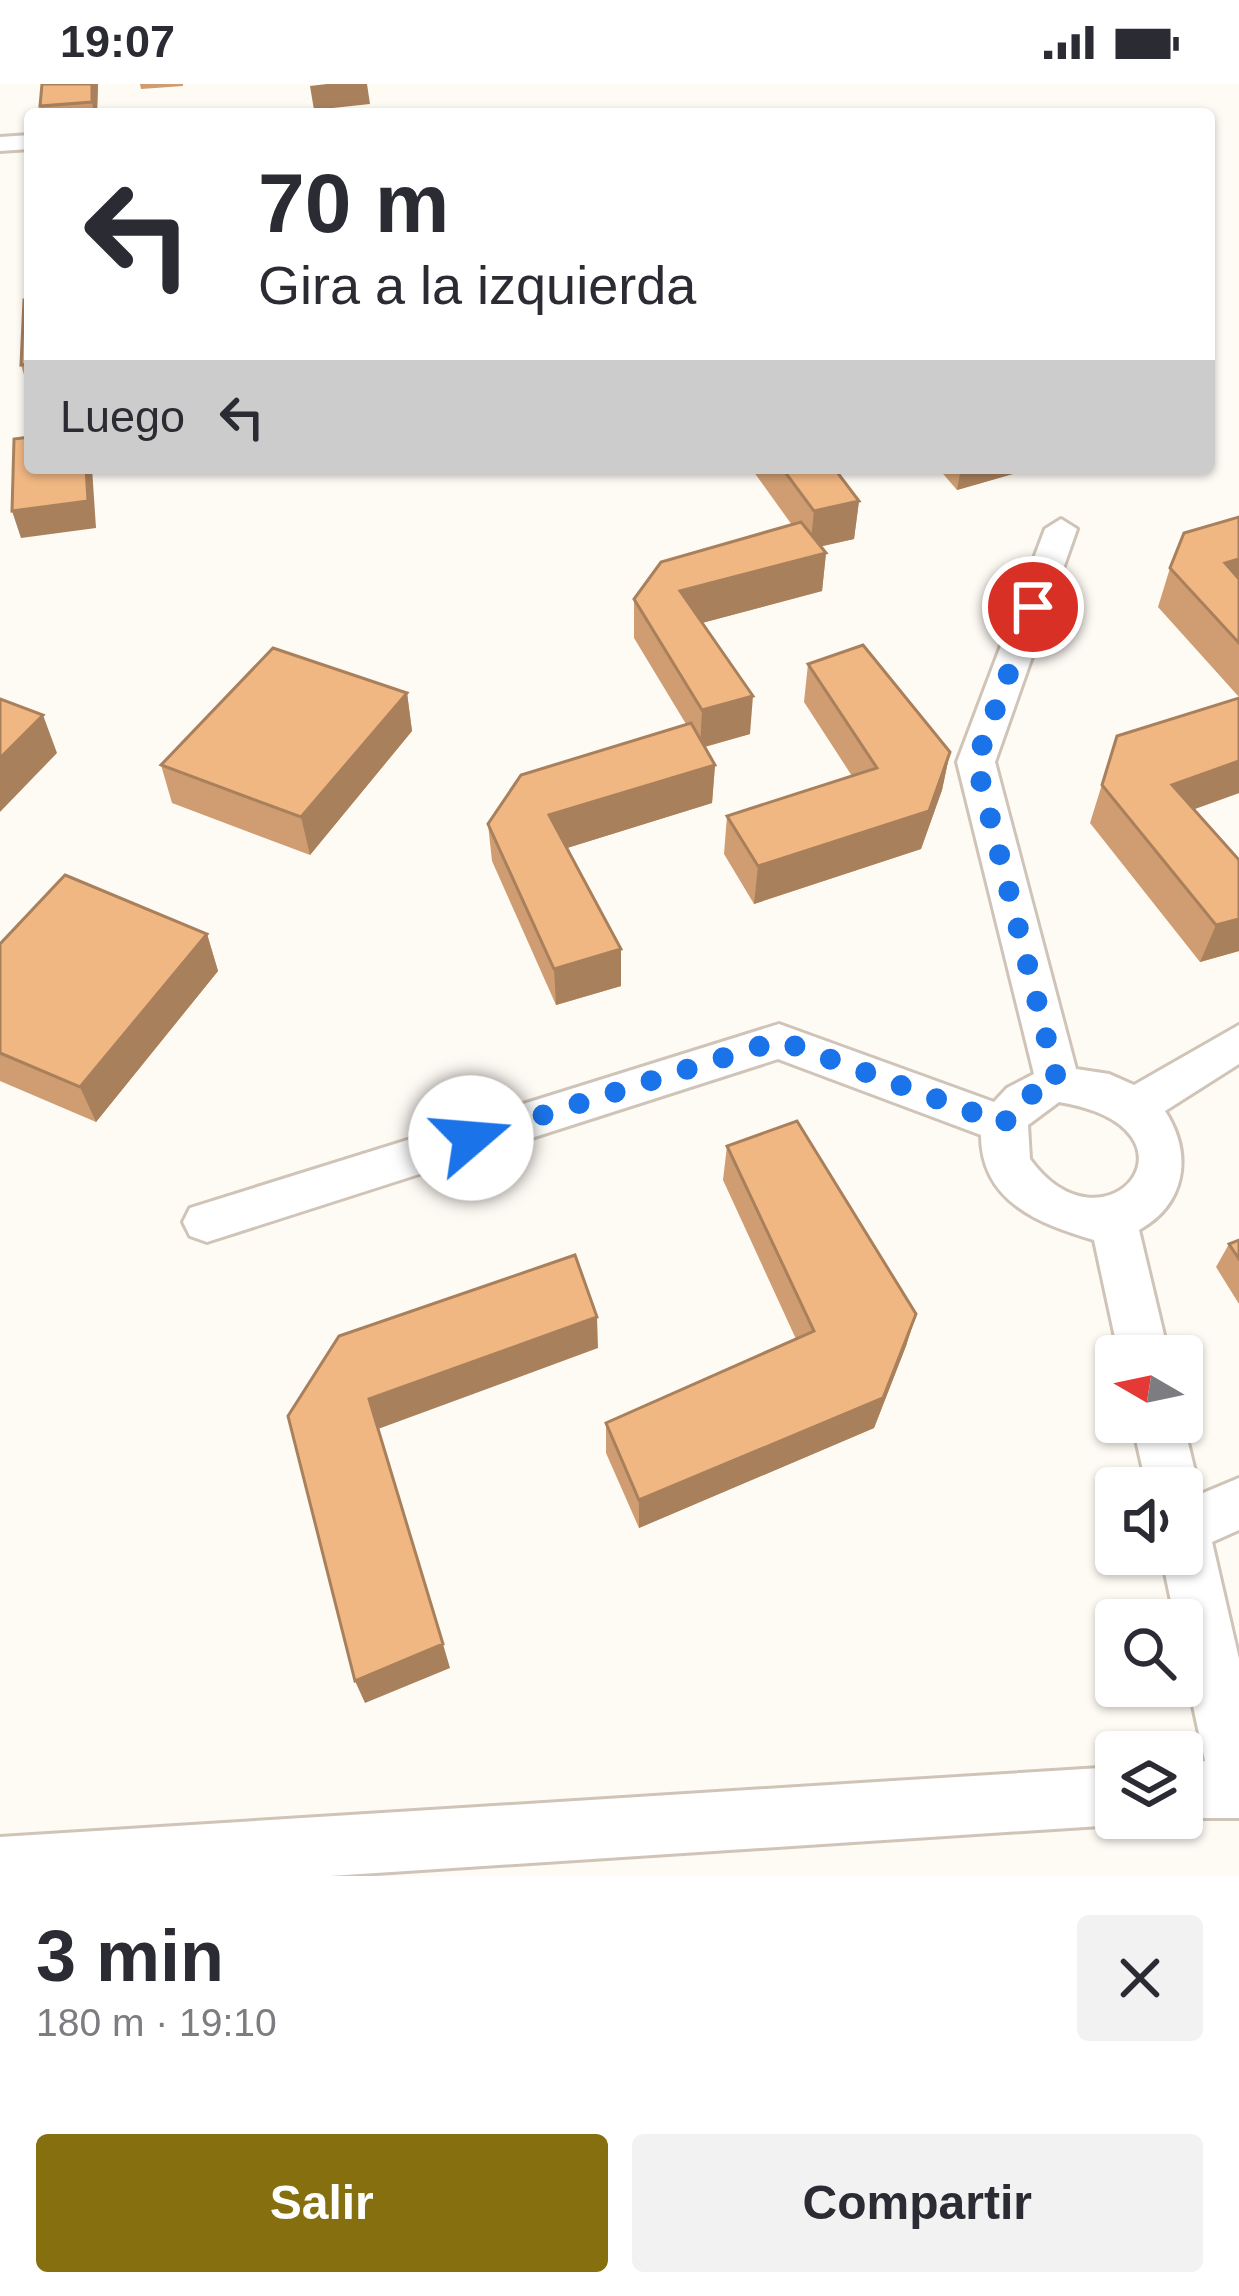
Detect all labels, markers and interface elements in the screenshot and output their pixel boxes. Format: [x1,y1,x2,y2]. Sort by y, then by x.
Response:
text: 19:07 [60,16,175,67]
icon: left [60,156,216,312]
text: 70 m [258,156,449,250]
text: Gira a la izquierda [258,255,696,315]
icon: left [209,384,275,450]
text: Luego [60,391,185,442]
pin [982,556,1084,658]
icon: arrive [1000,574,1066,640]
position arrow [408,1075,534,1201]
north arrow [1095,1335,1203,1443]
map controls [1095,1335,1203,1839]
button: sound [1095,1467,1203,1575]
button: search [1095,1599,1203,1707]
button: layers [1095,1731,1203,1839]
button: close [1077,1915,1203,2041]
text: 3 min [36,1916,224,1996]
text: 180 m · 19:10 [36,2001,277,2044]
button: Salir [36,2134,608,2272]
button: Compartir [632,2134,1203,2272]

